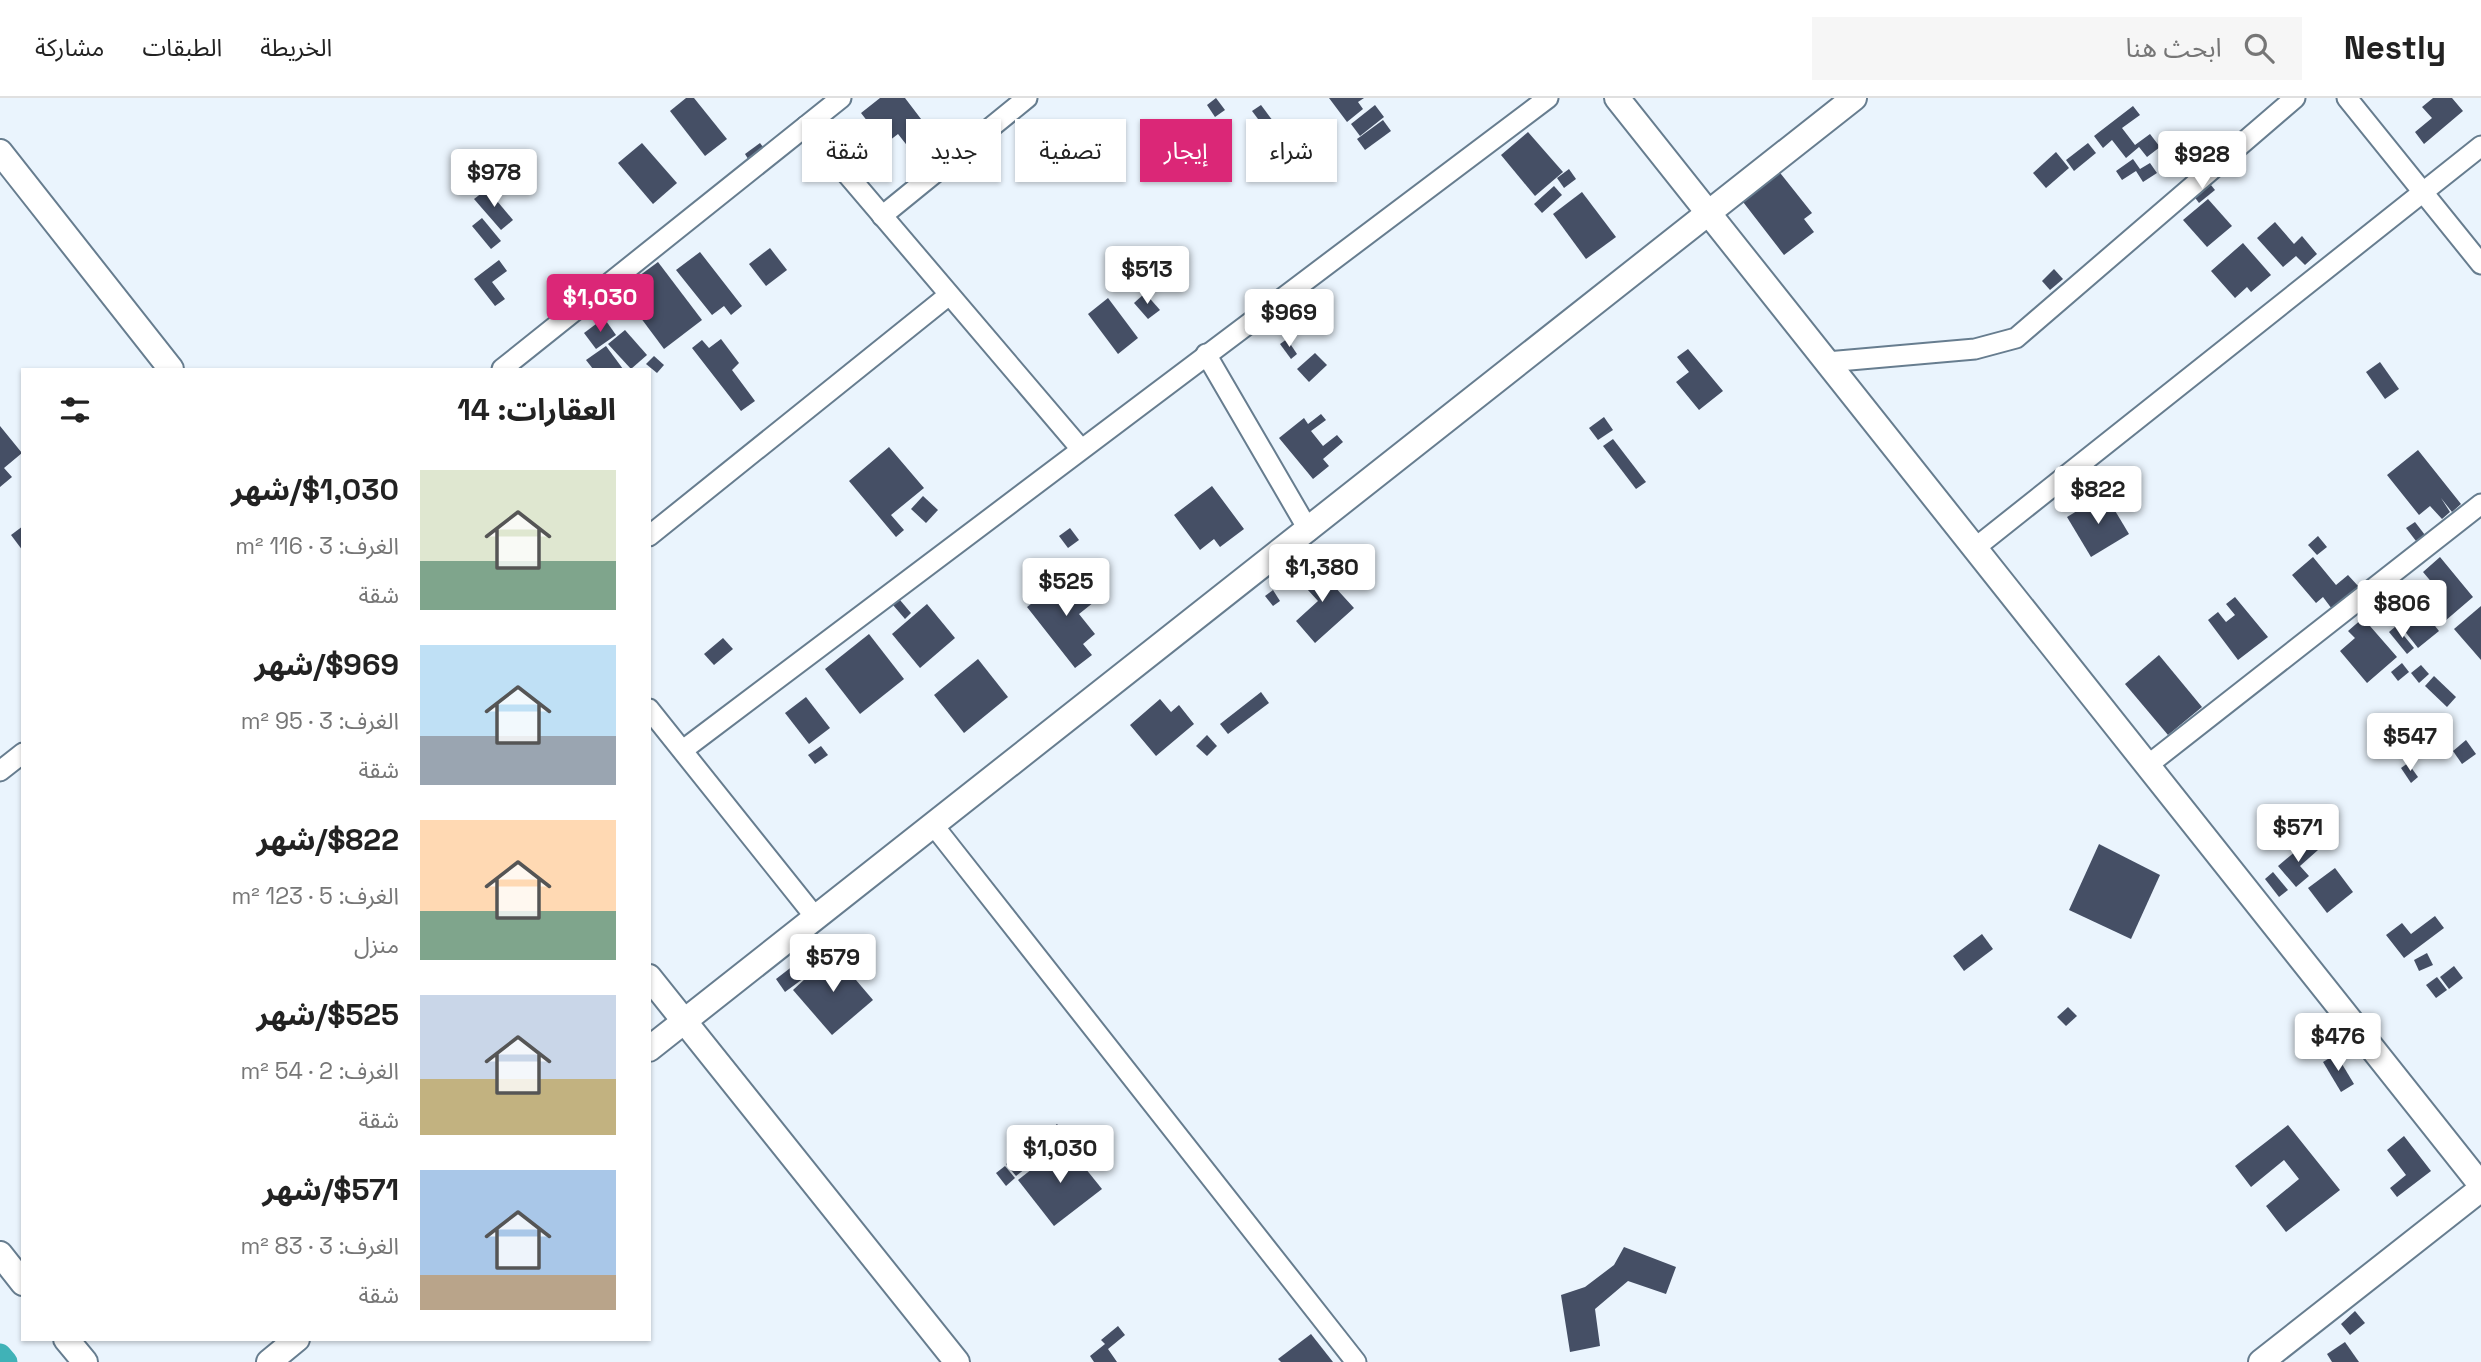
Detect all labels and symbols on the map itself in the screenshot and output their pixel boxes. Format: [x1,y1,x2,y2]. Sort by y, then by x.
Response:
pin: $928 [2161,132,2243,191]
pin: $978 [453,150,535,209]
pin: $513 [1106,246,1188,306]
pin: $1,030 [543,274,657,334]
pin: $969 [1248,289,1330,349]
pin: $822 [2057,466,2139,526]
pin: $1,380 [1265,545,1379,604]
pin: $525 [1025,559,1107,618]
pin: $806 [2361,580,2443,640]
pin: $547 [2369,714,2451,773]
pin: $571 [2257,804,2339,864]
pin: $579 [792,934,874,994]
pin: $476 [2297,1014,2379,1073]
pin: $1,030 [1003,1126,1117,1185]

